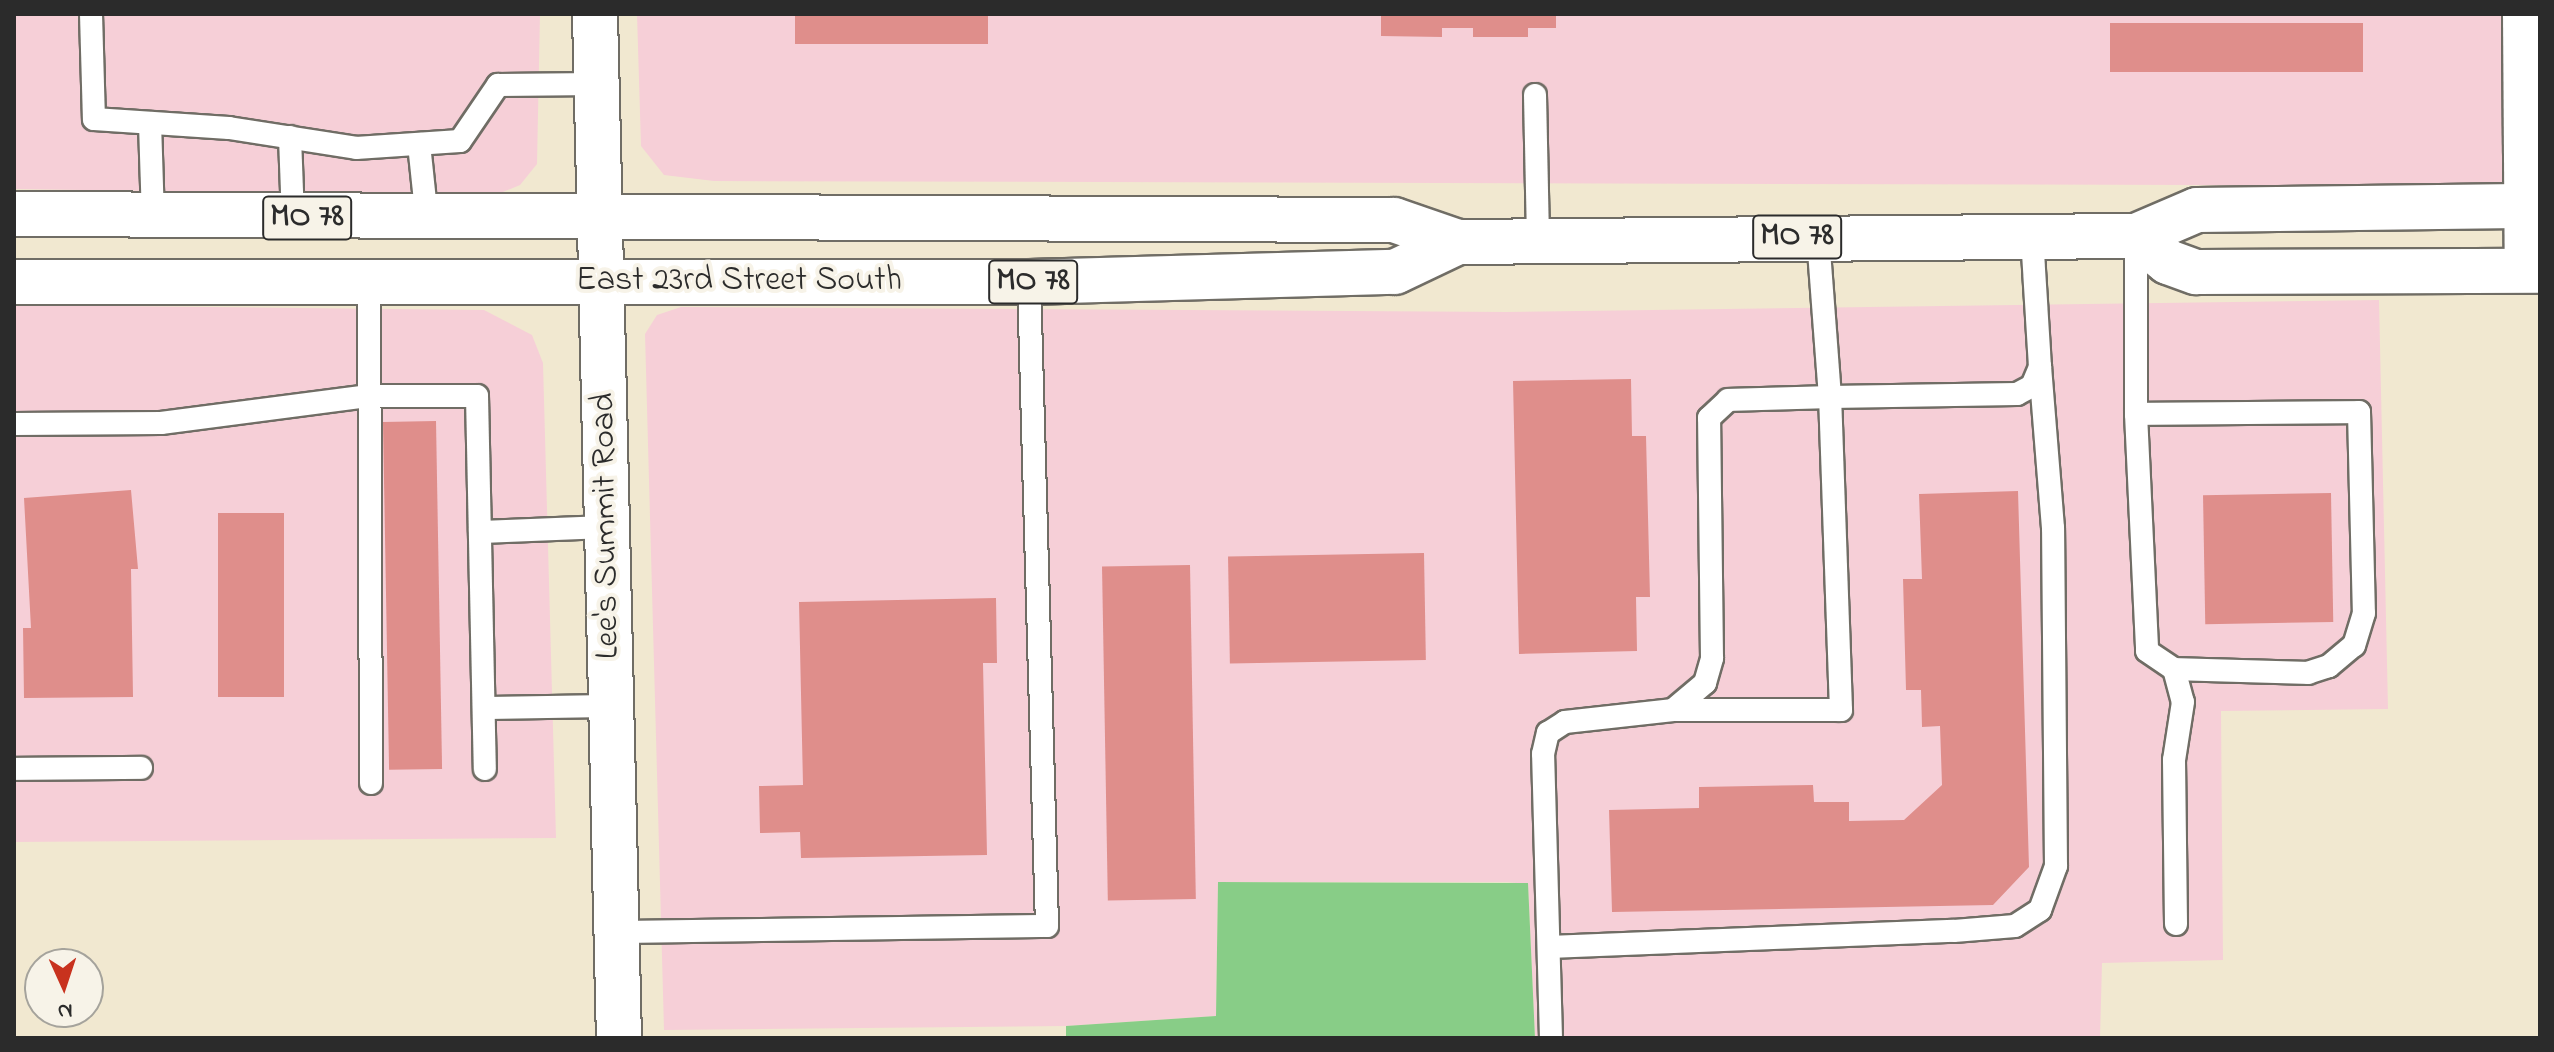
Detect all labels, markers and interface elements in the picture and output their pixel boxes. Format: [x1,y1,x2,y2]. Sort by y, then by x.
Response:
road number: MO 78 [261,190,353,246]
road number: MO 78 [1751,209,1843,265]
road number: MO 78 [987,254,1079,310]
street label: East 23rd Street South [576,262,902,302]
street label: Lee's Summit Road [584,393,630,659]
north arrow [24,948,104,1028]
text: N [57,994,73,1026]

